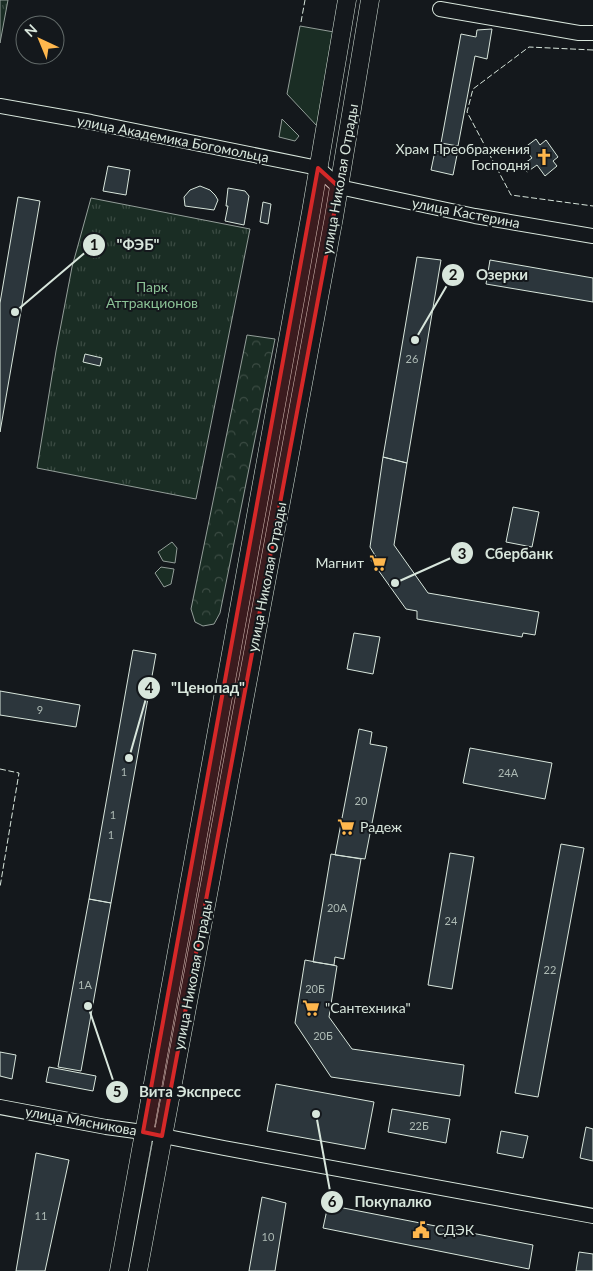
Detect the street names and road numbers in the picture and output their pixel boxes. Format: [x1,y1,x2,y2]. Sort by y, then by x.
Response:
street label: улица Николая Отрады [318,102,361,256]
street label: улица Академика Богомольца [76,112,270,165]
street label: улица Кастерина [411,194,522,231]
street label: улица Николая Отрады [244,500,289,653]
street label: улица Николая Отрады [170,898,215,1051]
street label: улица Мясникова [24,1102,138,1139]

